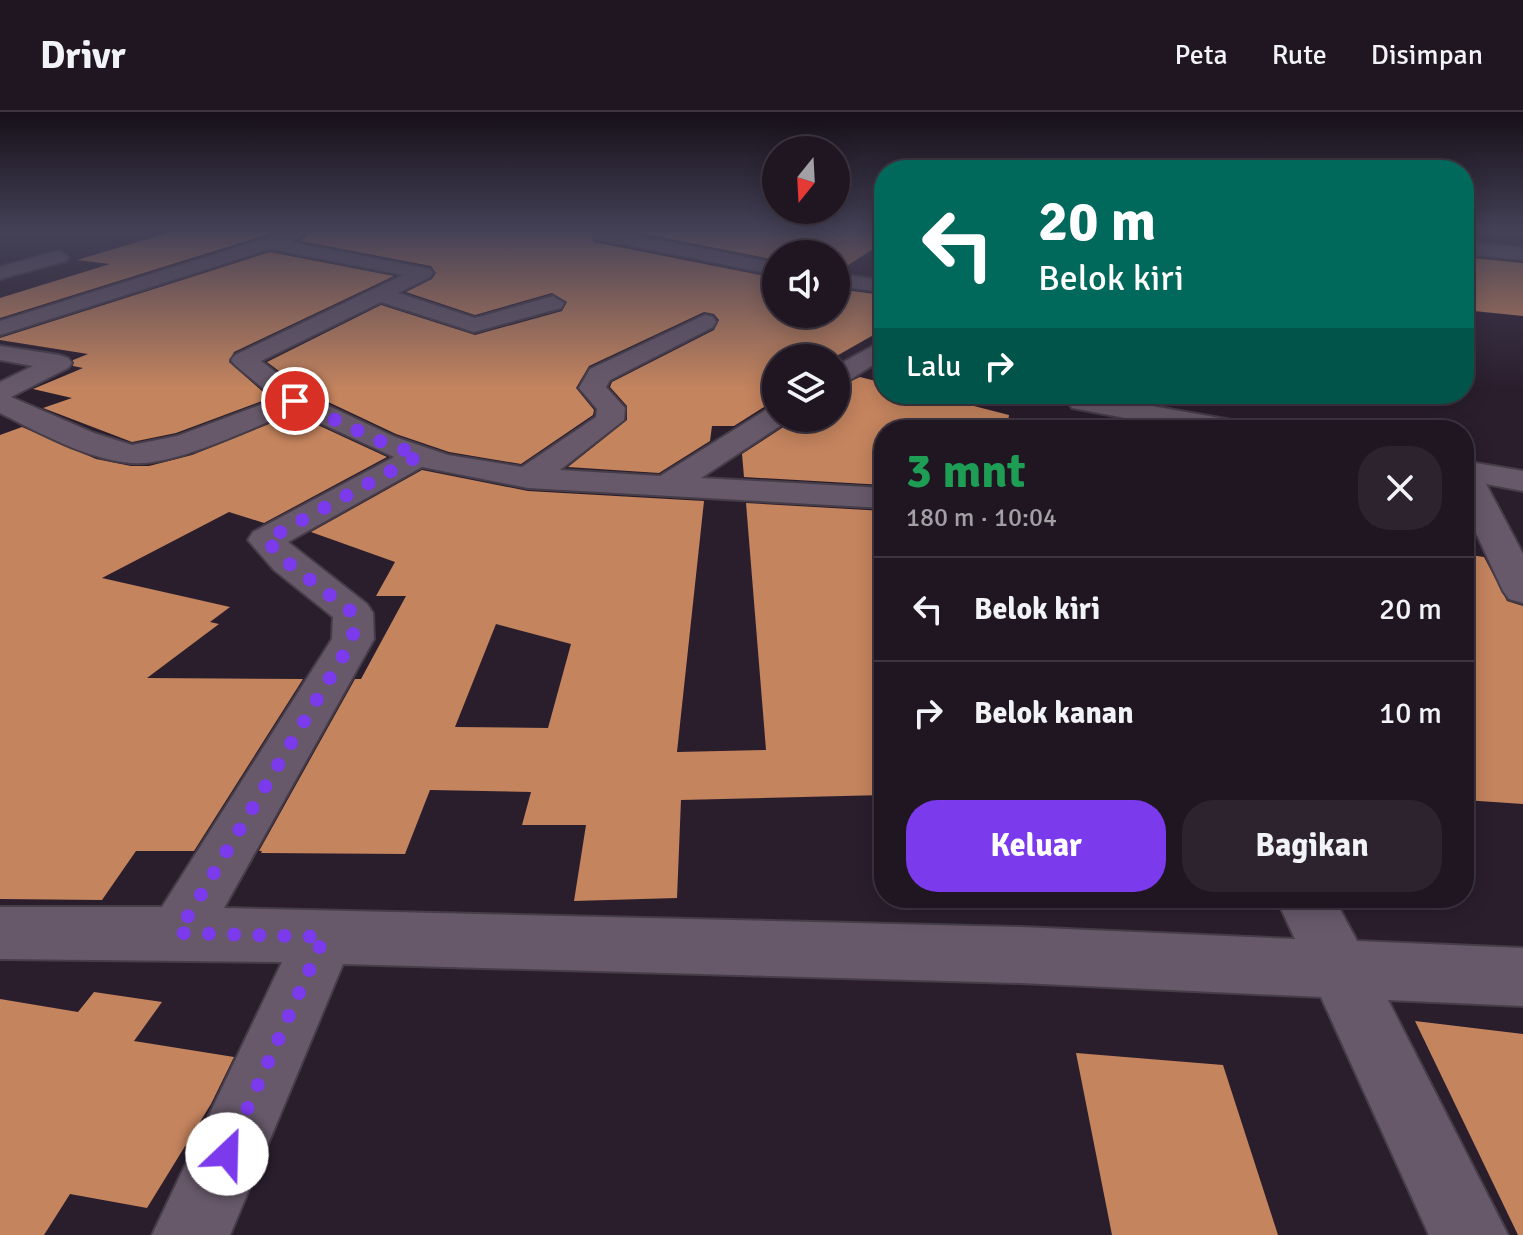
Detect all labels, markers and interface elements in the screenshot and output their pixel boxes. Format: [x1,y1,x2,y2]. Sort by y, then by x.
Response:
text: Drivr [40,32,126,79]
text: Peta [1175,38,1228,72]
text: Rute [1272,38,1327,72]
text: Disimpan [1371,38,1483,72]
north arrow [762,136,850,224]
map controls [762,136,850,432]
text: 20 m [1038,187,1156,256]
icon: left [906,192,1010,296]
button: sound [762,240,850,328]
text: Belok kiri [1038,256,1184,301]
button: layers [762,344,850,432]
icon: right [977,344,1021,388]
text: Lalu [906,348,961,385]
pin [261,367,329,435]
icon: arrive [273,379,317,423]
text: 3 mnt [906,442,1026,501]
button: close [1358,446,1442,530]
text: 180 m · 10:04 [906,502,1057,534]
icon: left [906,587,950,631]
text: Belok kiri [974,591,1100,628]
text: 20 m [1379,591,1442,628]
icon: right [906,691,950,735]
text: Belok kanan [974,695,1134,732]
text: 10 m [1379,695,1442,732]
button: Keluar [906,800,1166,892]
button: Bagikan [1182,800,1442,892]
position arrow [185,1112,269,1196]

